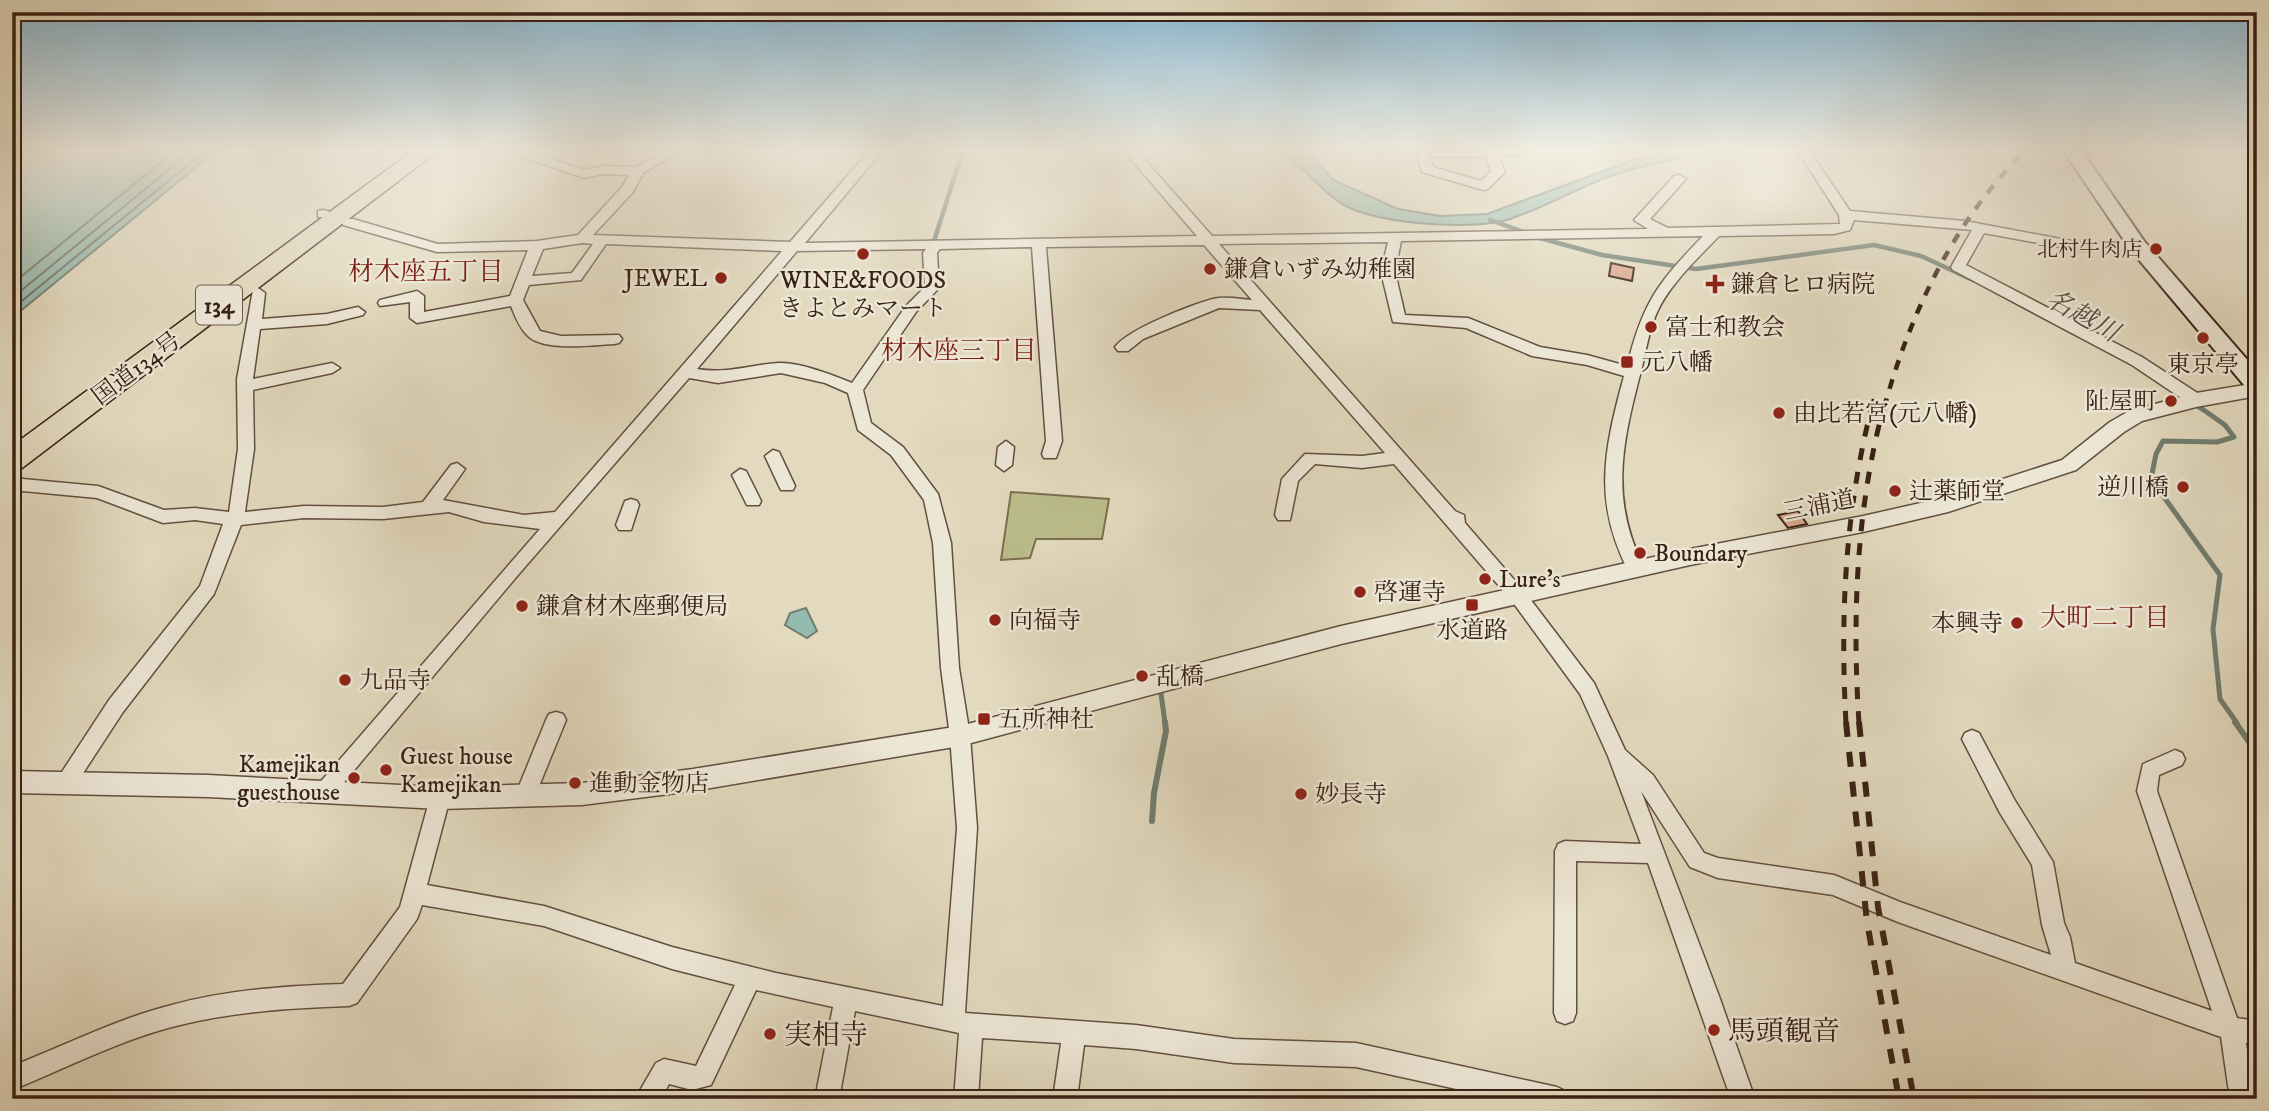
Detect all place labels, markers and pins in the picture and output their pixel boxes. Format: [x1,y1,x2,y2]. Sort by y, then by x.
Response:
place label: 北村牛肉店 [2037,237,2142,263]
marker: 北村牛肉店 [2148,241,2164,257]
marker: WINE&FOODS きよとみマート [855,246,871,262]
place label: 鎌倉いずみ幼稚園 [1224,255,1416,285]
marker: 鎌倉いずみ幼稚園 [1202,261,1218,277]
place label: JEWEL [622,264,707,294]
place label: WINE&FOODS きよとみマート [779,266,947,324]
marker: JEWEL [713,270,729,286]
place label: 鎌倉ヒロ病院 [1731,270,1875,300]
marker: 鎌倉ヒロ病院 [1705,274,1725,294]
place label: 富士和教会 [1665,313,1785,343]
marker: 富士和教会 [1643,319,1659,335]
marker: 東京亭 [2195,330,2211,346]
place label: 元八幡 [1641,348,1713,378]
place label: 東京亭 [2167,350,2239,380]
marker: 元八幡 [1619,354,1635,370]
place label: 阯屋町 [2085,387,2157,417]
marker: 阯屋町 [2163,393,2179,409]
place label: 由比若宮(元八幡) [1793,399,1977,429]
marker: 由比若宮(元八幡) [1771,405,1787,421]
place label: 逆川橋 [2097,473,2169,503]
place label: 辻薬師堂 [1909,477,2005,507]
marker: 逆川橋 [2175,479,2191,495]
marker: 辻薬師堂 [1887,483,1903,499]
place label: Boundary [1654,539,1748,569]
marker: Boundary [1632,545,1648,561]
place label: Lure's [1499,565,1561,595]
marker: Lure's [1477,571,1493,587]
place label: 啓運寺 [1374,578,1446,608]
marker: 啓運寺 [1352,584,1368,600]
place label: 鎌倉材木座郵便局 [536,592,728,622]
marker: 水道路 [1464,597,1480,613]
marker: 鎌倉材木座郵便局 [514,598,530,614]
place label: 向福寺 [1009,606,1081,636]
place label: 本興寺 [1931,609,2003,639]
marker: 向福寺 [987,612,1003,628]
marker: 本興寺 [2009,615,2025,631]
place label: 水道路 [1436,616,1508,646]
place label: 乱橋 [1156,662,1204,692]
place label: 九品寺 [359,666,431,696]
marker: 乱橋 [1134,668,1150,684]
marker: 九品寺 [337,672,353,688]
place label: 五所神社 [998,705,1094,735]
marker: 五所神社 [976,711,992,727]
place label: Guest house Kamejikan [400,742,513,800]
place label: Kamejikan guesthouse [237,750,340,808]
marker: Guest house Kamejikan [378,762,394,778]
place label: 進動金物店 [589,769,709,799]
marker: Kamejikan guesthouse [346,770,362,786]
marker: 進動金物店 [567,775,583,791]
place label: 妙長寺 [1315,780,1387,810]
marker: 妙長寺 [1293,786,1309,802]
place label: 馬頭観音 [1728,1014,1840,1049]
place label: 実相寺 [784,1018,868,1053]
marker: 馬頭観音 [1706,1022,1722,1038]
marker: 実相寺 [762,1026,778,1042]

